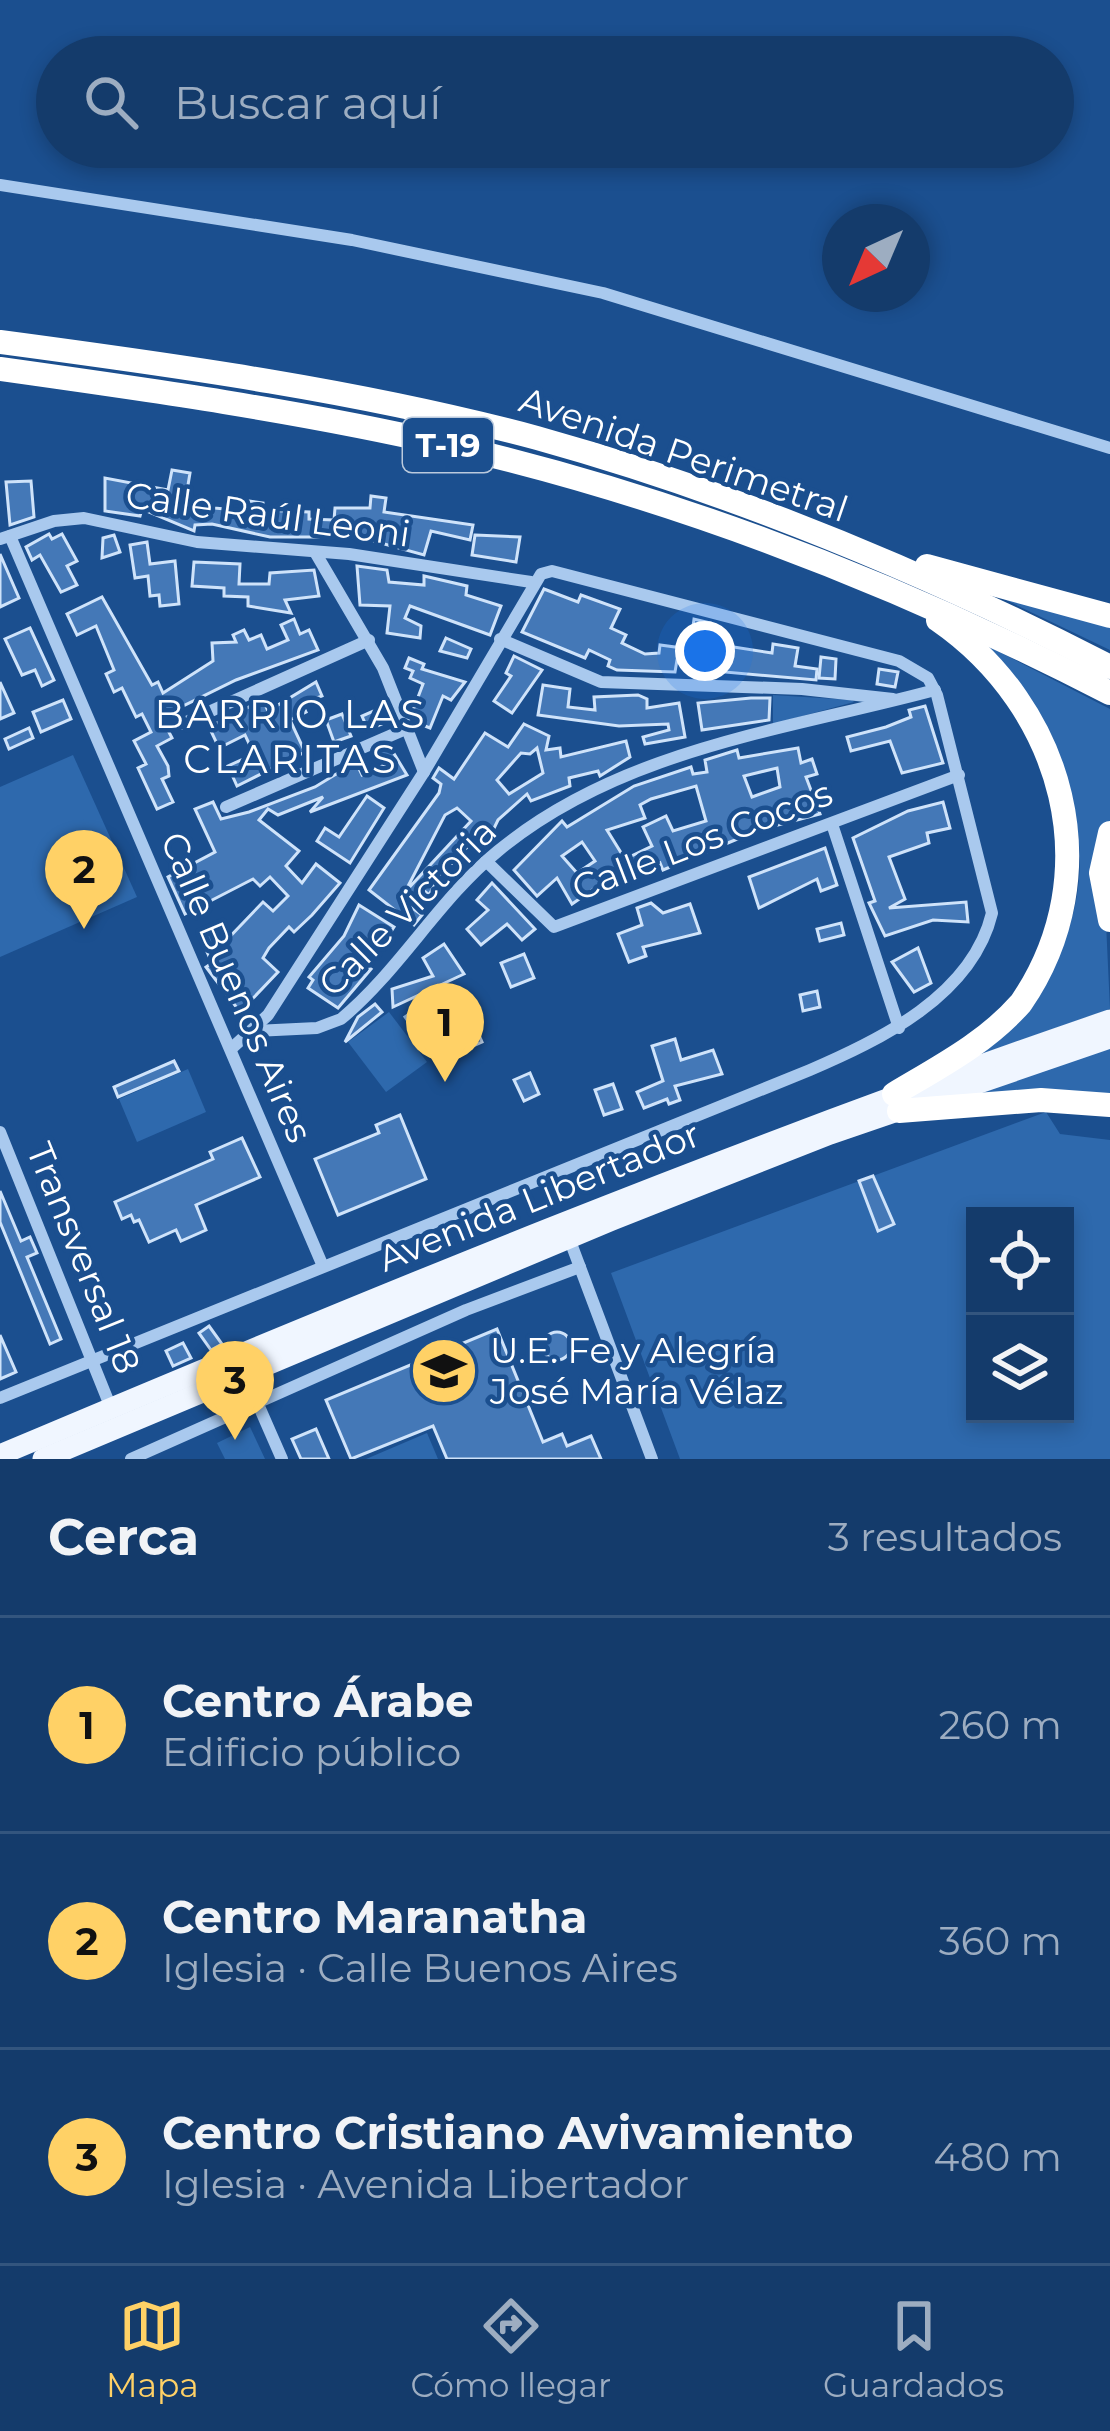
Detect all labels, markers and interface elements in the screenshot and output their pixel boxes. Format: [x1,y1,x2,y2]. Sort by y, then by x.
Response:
search box [36,36,1074,168]
icon: search [78,69,144,135]
text: Buscar aquí [174,75,441,130]
north arrow [822,204,930,312]
street label: Avenida Perimetral [514,377,854,531]
road number: T-19 [403,418,493,472]
street label: Calle Raúl Leoni [123,472,413,556]
your location [675,621,735,681]
district label: BARRIO LAS CLARITAS [154,690,428,783]
street label: Calle Los Cocos [566,770,838,910]
street label: Calle Victoria [309,809,505,1005]
street label: Calle Buenos Aires [152,825,322,1149]
pin: 2 [45,830,123,929]
pin: 1 [406,983,484,1082]
street label: Avenida Libertador [372,1111,706,1281]
street label: Transversal 18 [18,1136,150,1380]
map controls [966,1207,1074,1423]
button: locate [966,1207,1074,1315]
button: layers [966,1315,1074,1423]
place label: U.E. Fe y Alegría José María Vélaz [489,1328,784,1413]
school or university icon: U.E. Fe y Alegría José María Vélaz [409,1336,479,1406]
pin: 3 [196,1341,274,1440]
text: Cerca [48,1506,199,1568]
text: 3 resultados [828,1513,1062,1561]
text: Centro Árabe [162,1673,473,1728]
text: 1 [79,1701,95,1749]
text: 260 m [939,1701,1062,1749]
text: Edificio público [162,1728,461,1776]
text: Centro Maranatha [162,1889,587,1944]
text: 2 [75,1917,99,1965]
text: 360 m [939,1917,1062,1965]
text: Iglesia · Calle Buenos Aires [162,1944,678,1992]
text: Centro Cristiano Avivamiento [162,2105,854,2160]
text: 3 [75,2133,99,2181]
text: 480 m [934,2133,1062,2181]
text: Iglesia · Avenida Libertador [162,2160,689,2208]
tab: Mapa [106,2293,199,2405]
tab: Cómo llegar [411,2293,611,2405]
tab: Guardados [823,2293,1004,2405]

